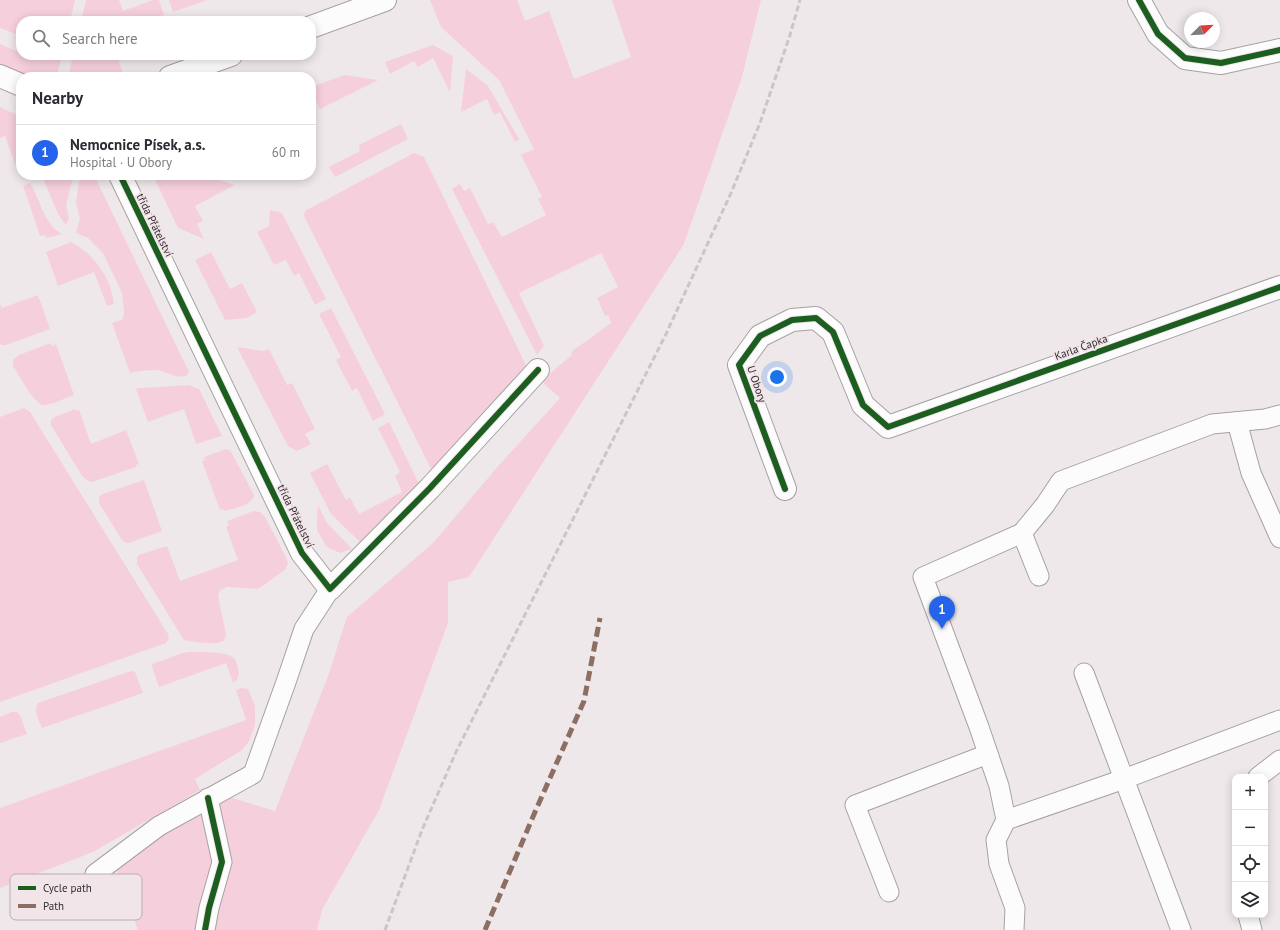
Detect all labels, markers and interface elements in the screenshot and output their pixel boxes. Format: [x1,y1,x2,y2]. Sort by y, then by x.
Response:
north arrow [1184,12,1220,48]
search box [16,16,316,60]
icon: search [30,27,52,49]
text: Search here [62,29,138,48]
text: Nearby [32,87,83,109]
text: Nemocnice Písek, a.s. [70,135,205,154]
text: 1 [41,144,49,161]
text: 60 m [272,144,300,161]
text: Hospital · U Obory [70,154,172,171]
street label: třída Přátelství [134,191,176,259]
street label: Karla Čapka [1053,331,1109,363]
street label: U Obory [744,364,770,405]
your location [767,367,787,387]
street label: třída Přátelství [275,482,317,550]
pin: 1 [929,596,955,629]
map controls [1232,774,1268,918]
button: + [1232,774,1268,810]
button: − [1232,810,1268,846]
button: locate [1232,846,1268,882]
legend [10,874,142,920]
text: Cycle path [43,881,92,895]
button: layers [1232,882,1268,918]
text: Path [43,899,64,913]

